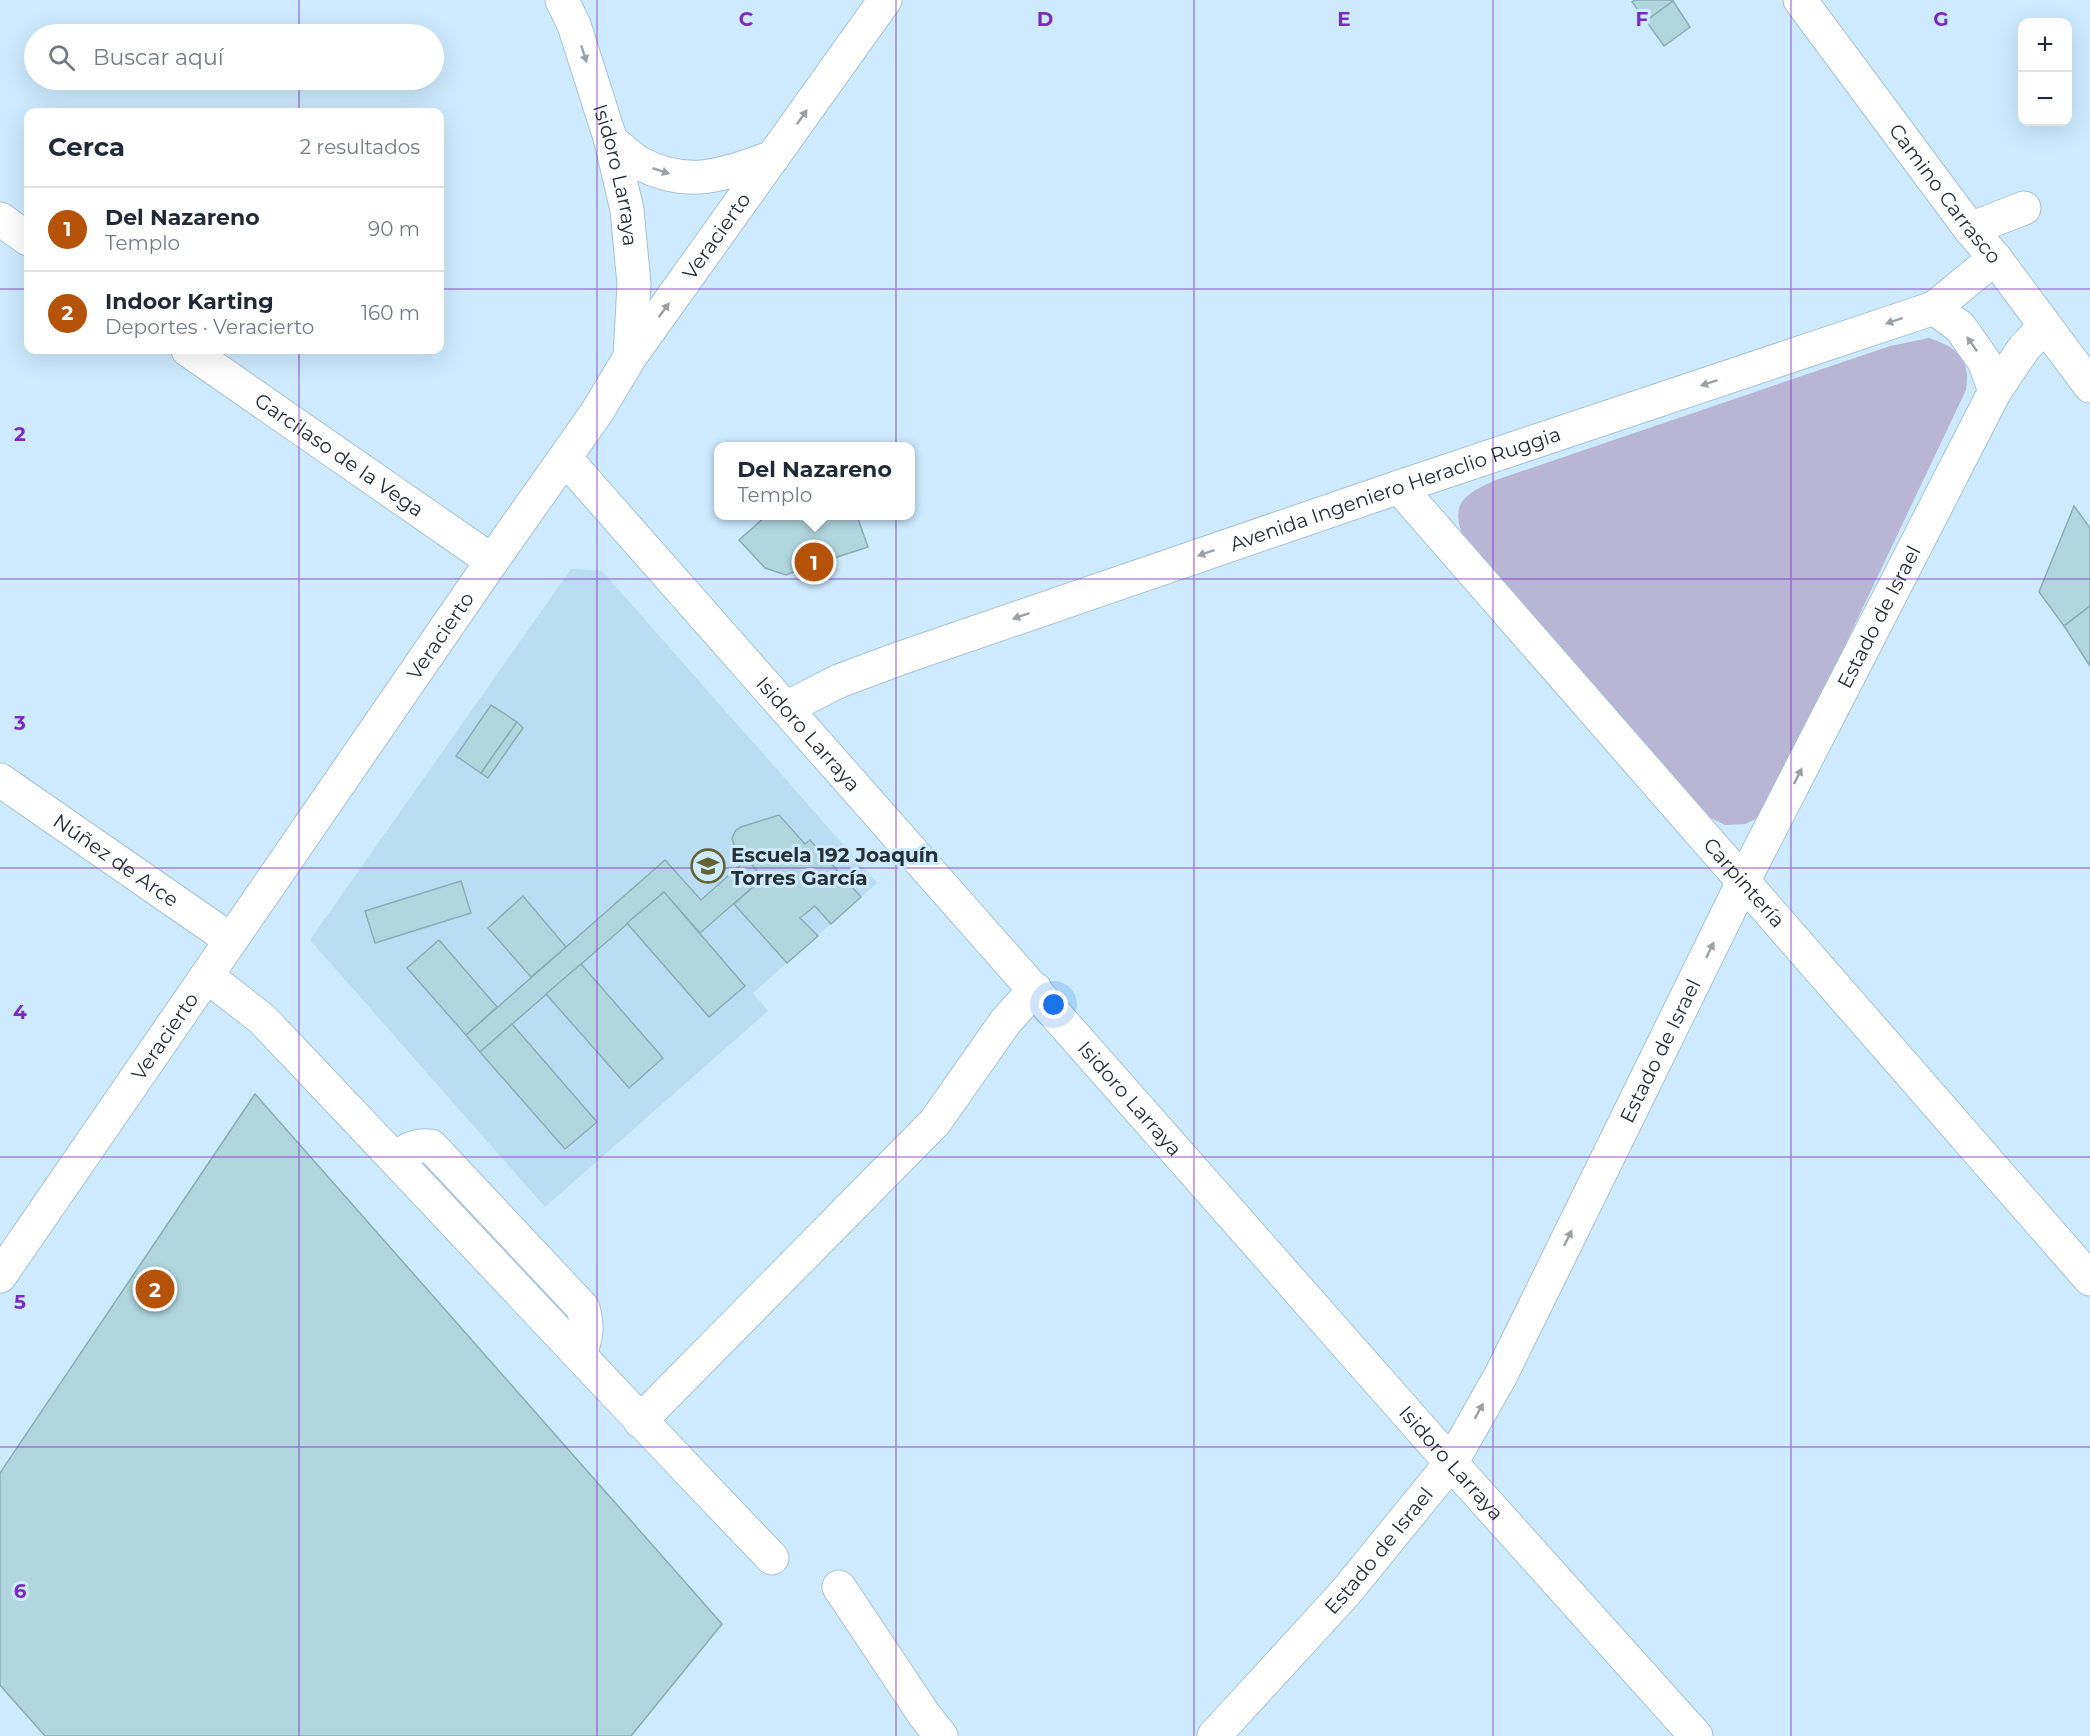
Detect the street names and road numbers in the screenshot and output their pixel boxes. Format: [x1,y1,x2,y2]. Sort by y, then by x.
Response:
street label: Isidoro Larraya [588,101,642,247]
street label: Camino Carrasco [1884,119,2006,268]
street label: Veracierto [677,188,756,284]
street label: Garcilaso de la Vega [250,388,428,522]
street label: Avenida Ingeniero Heraclio Ruggia [1227,422,1564,556]
street label: Estado de Israel [1832,542,1926,692]
street label: Veracierto [402,587,479,684]
street label: Isidoro Larraya [751,672,865,796]
street label: Núñez de Arce [49,809,183,912]
street label: Carpintería [1699,833,1790,932]
street label: Estado de Israel [1615,975,1706,1127]
street label: Veracierto [126,988,204,1085]
street label: Isidoro Larraya [1073,1036,1187,1161]
street label: Isidoro Larraya [1394,1401,1509,1525]
street label: Estado de Israel [1320,1483,1438,1619]

